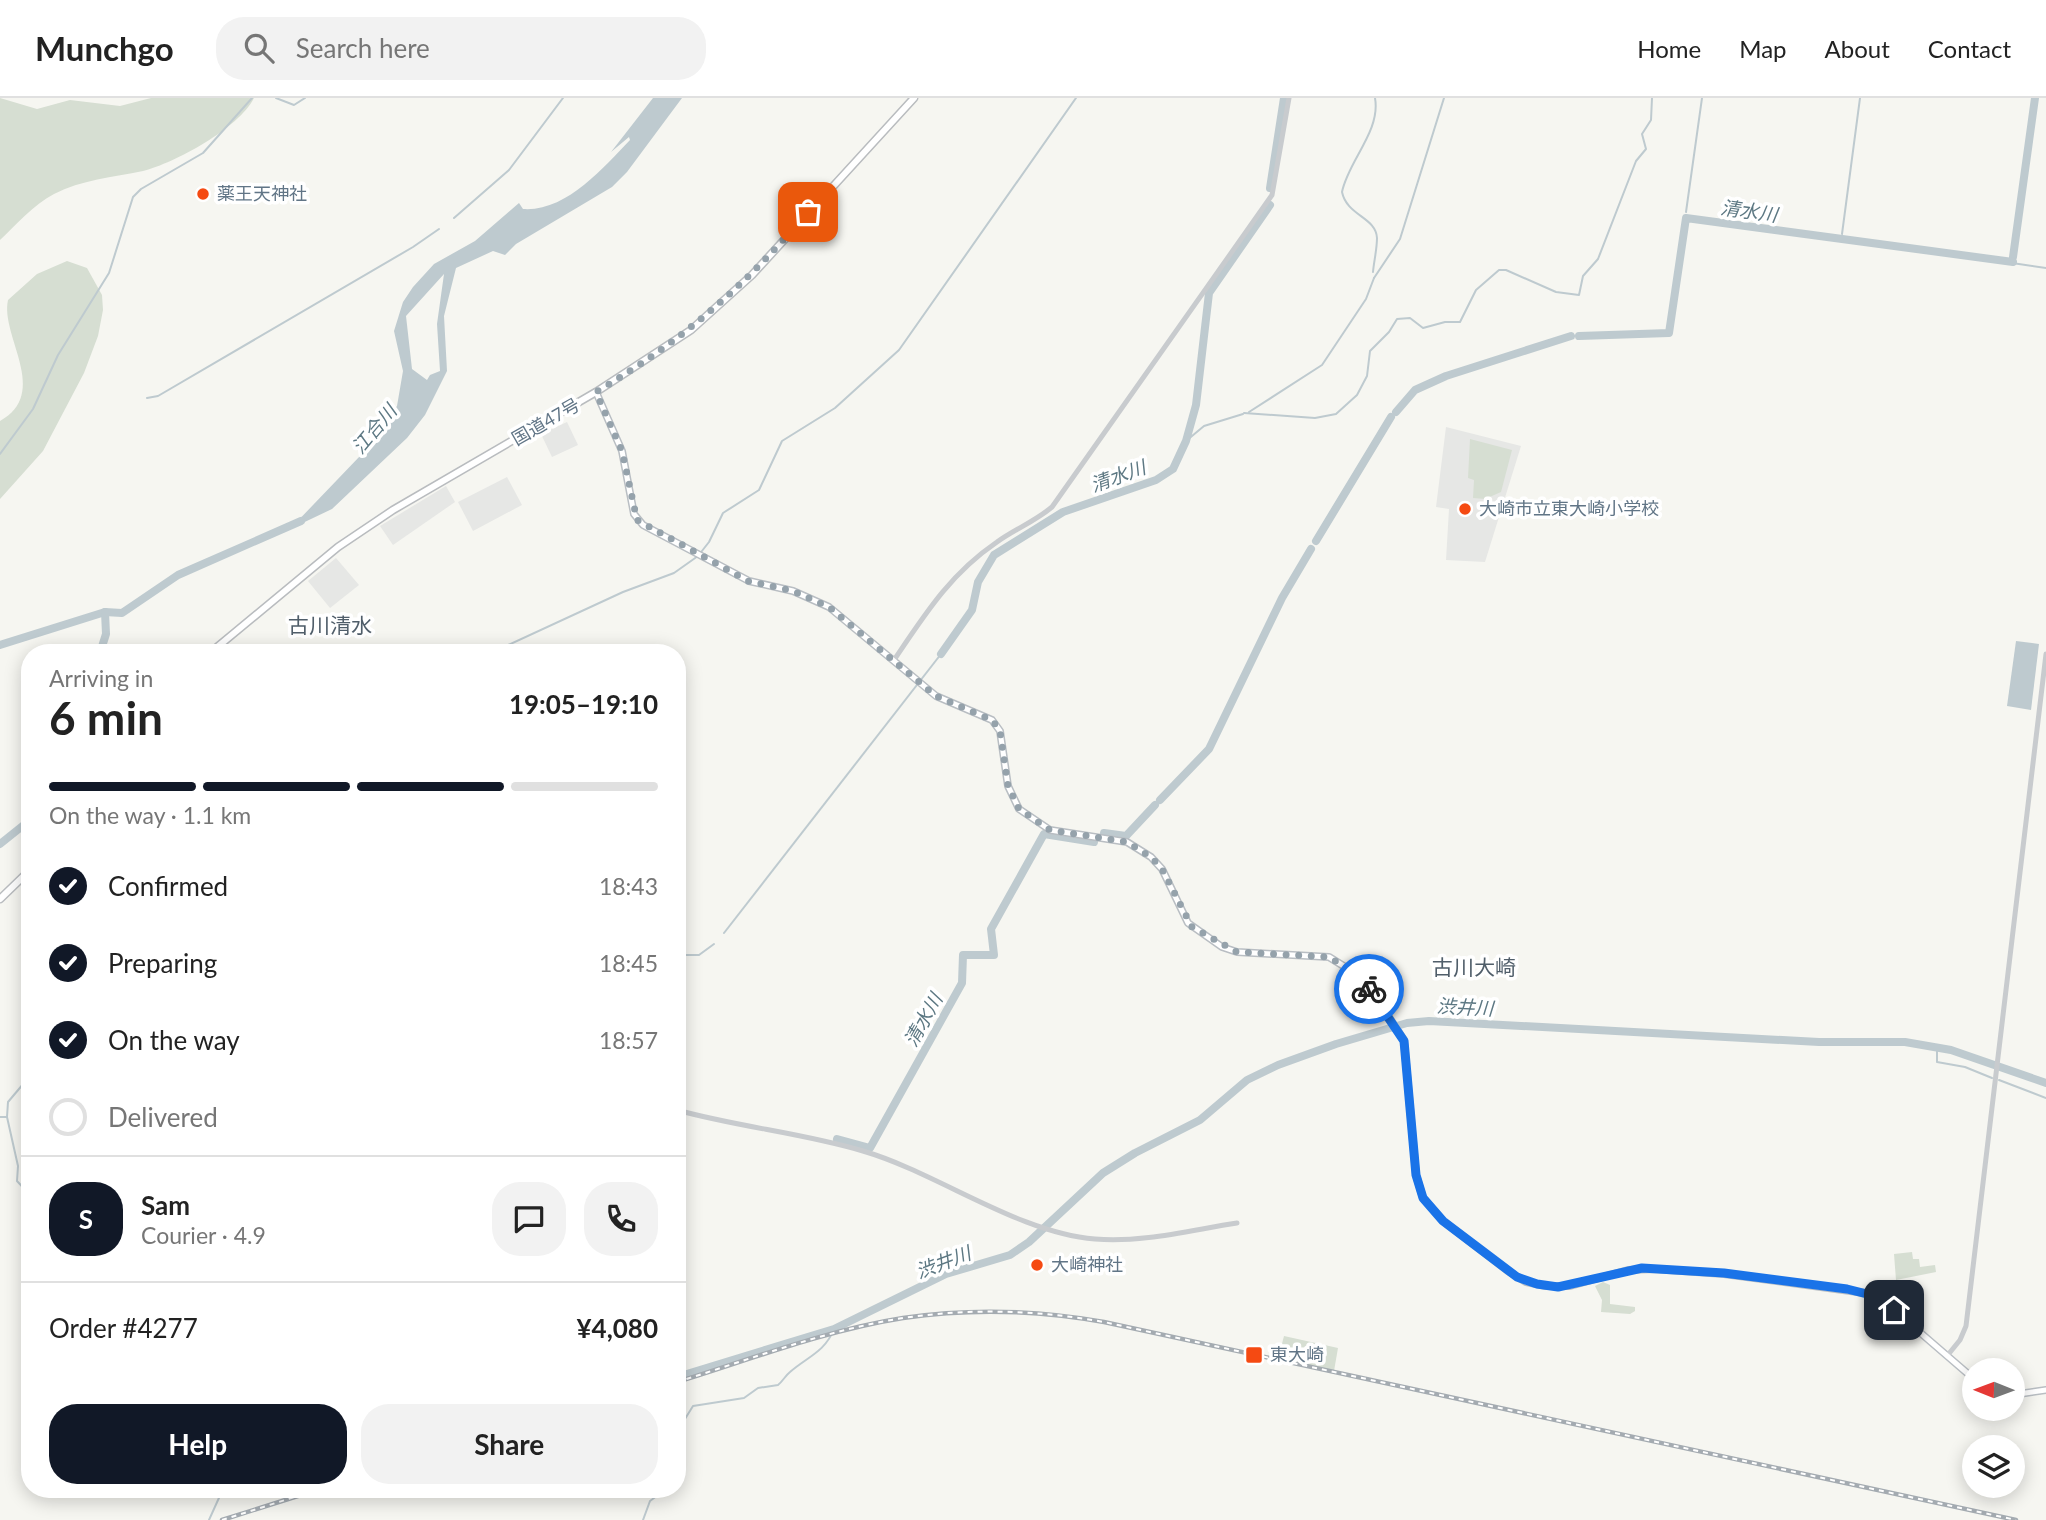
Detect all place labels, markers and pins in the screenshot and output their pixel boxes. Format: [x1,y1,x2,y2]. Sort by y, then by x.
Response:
place label: 薬王天神社 [217,182,307,204]
pin [778,182,838,242]
marker: 薬王天神社 [195,186,211,202]
place label: 大崎市立東大崎小学校 [1479,497,1659,519]
marker: 大崎市立東大崎小学校 [1457,501,1473,517]
place label: 大崎神社 [1051,1253,1123,1275]
marker: 大崎神社 [1029,1257,1045,1273]
pin [1864,1280,1924,1340]
place label: 東大崎 [1270,1343,1324,1365]
marker: 東大崎 [1244,1345,1264,1365]

